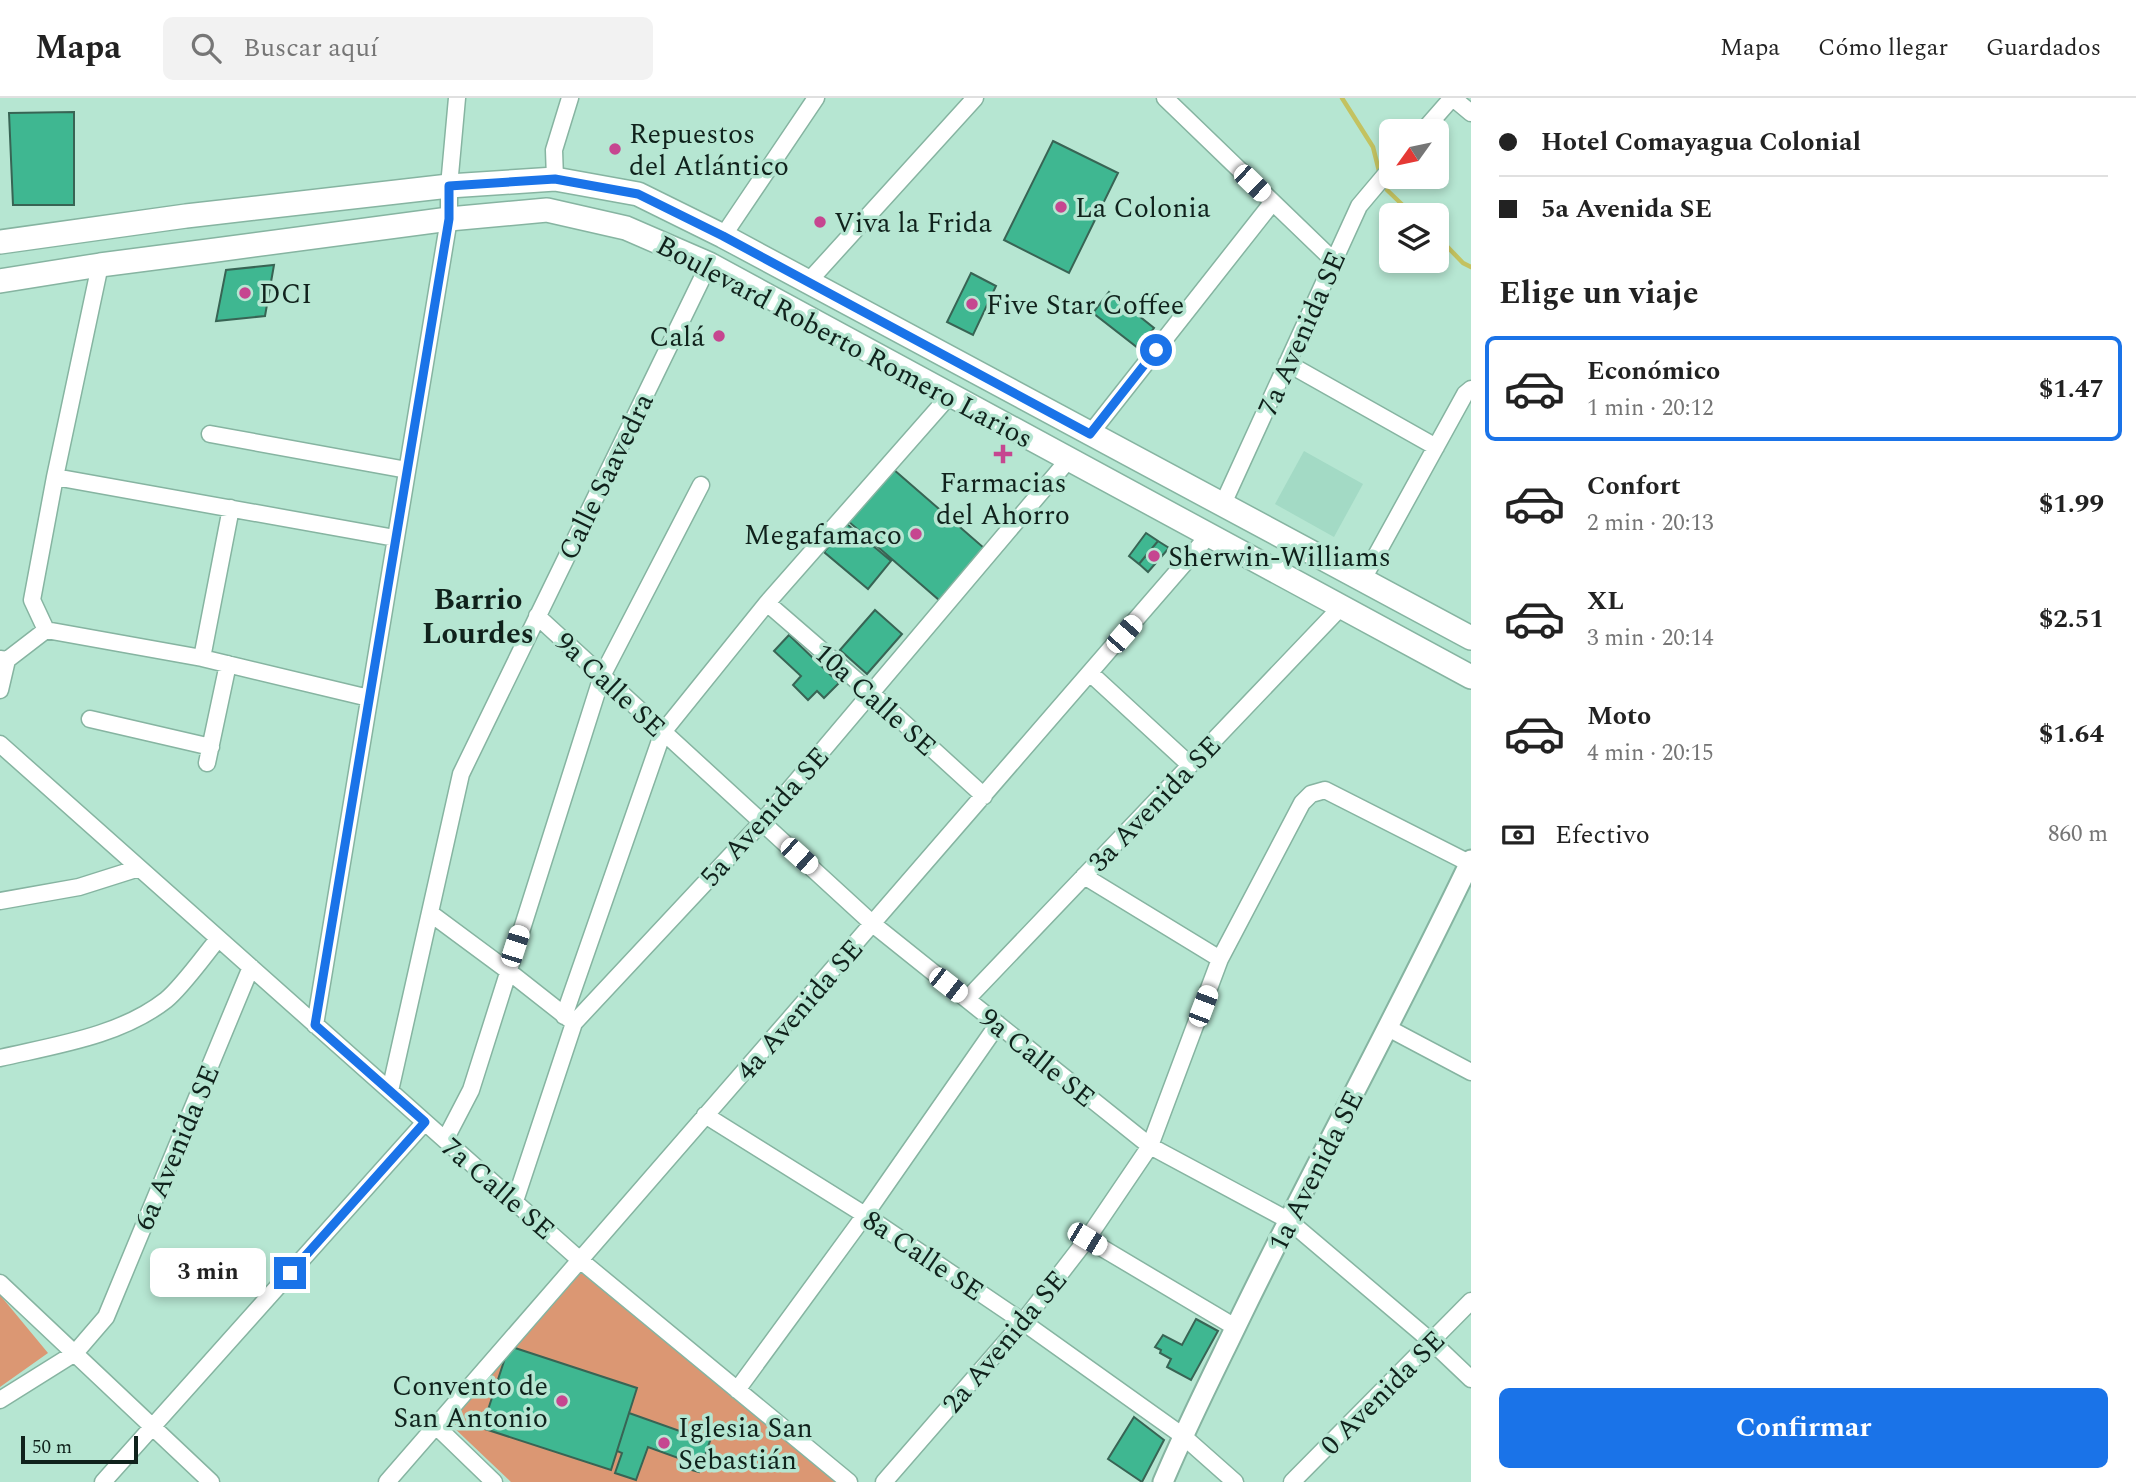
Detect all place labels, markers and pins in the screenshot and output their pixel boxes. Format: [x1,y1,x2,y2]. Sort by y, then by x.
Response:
place label: Repuestos del Atlántico [629,113,789,188]
marker: Repuestos del Atlántico [607,141,623,157]
place label: La Colonia [1075,187,1211,230]
marker: La Colonia [1053,199,1069,215]
place label: Viva la Frida [834,202,992,245]
marker: Viva la Frida [812,214,828,230]
place label: DCI [259,273,312,316]
place label: Five Star Coffee [986,284,1184,327]
marker: DCI [237,285,253,301]
marker: Five Star Coffee [964,296,980,312]
place label: Calá [649,316,705,359]
marker: Calá [711,328,727,344]
marker: Farmacias del Ahorro [995,446,1011,462]
place label: Farmacias del Ahorro [936,462,1070,537]
place label: Megafamaco [744,514,902,557]
marker: Megafamaco [908,526,924,542]
place label: Sherwin-Williams [1168,536,1391,579]
marker: Sherwin-Williams [1146,548,1162,564]
place label: Convento de San Antonio [392,1365,548,1440]
marker: Convento de San Antonio [554,1393,570,1409]
place label: Iglesia San Sebastián [678,1407,813,1482]
marker: Iglesia San Sebastián [656,1435,672,1451]

